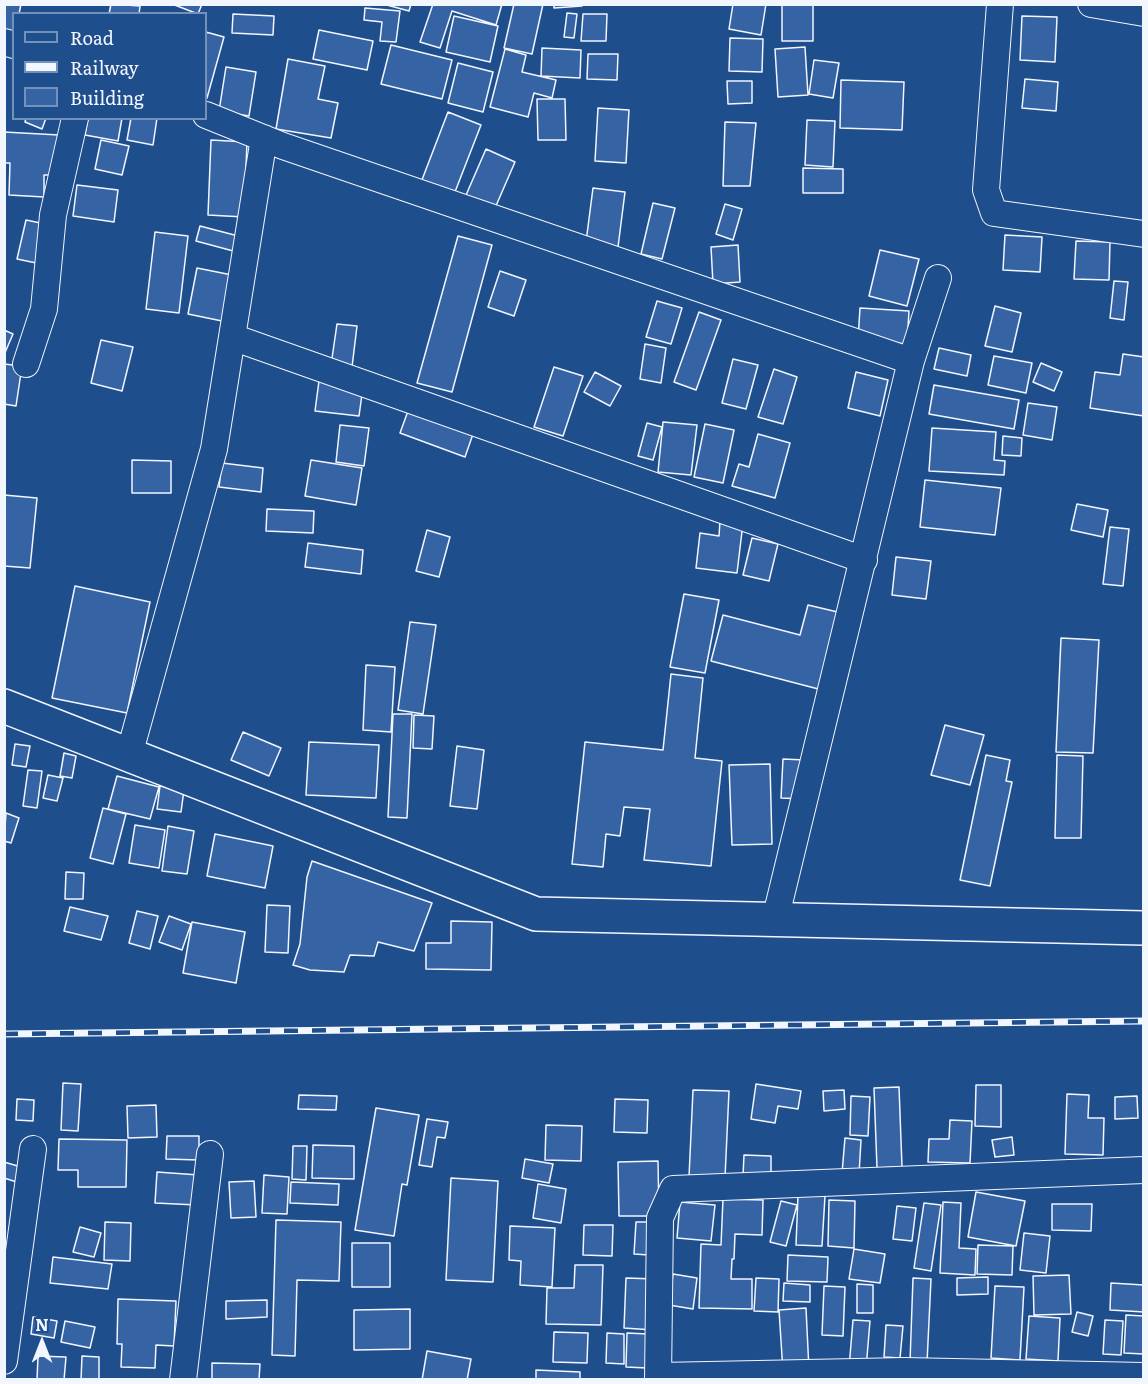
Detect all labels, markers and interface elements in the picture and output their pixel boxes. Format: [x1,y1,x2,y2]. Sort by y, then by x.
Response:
legend [12,12,207,120]
text: Road [70,24,114,51]
text: Railway [70,54,139,81]
text: Building [70,84,144,111]
north arrow [12,1312,72,1372]
text: N [35,1312,49,1336]

